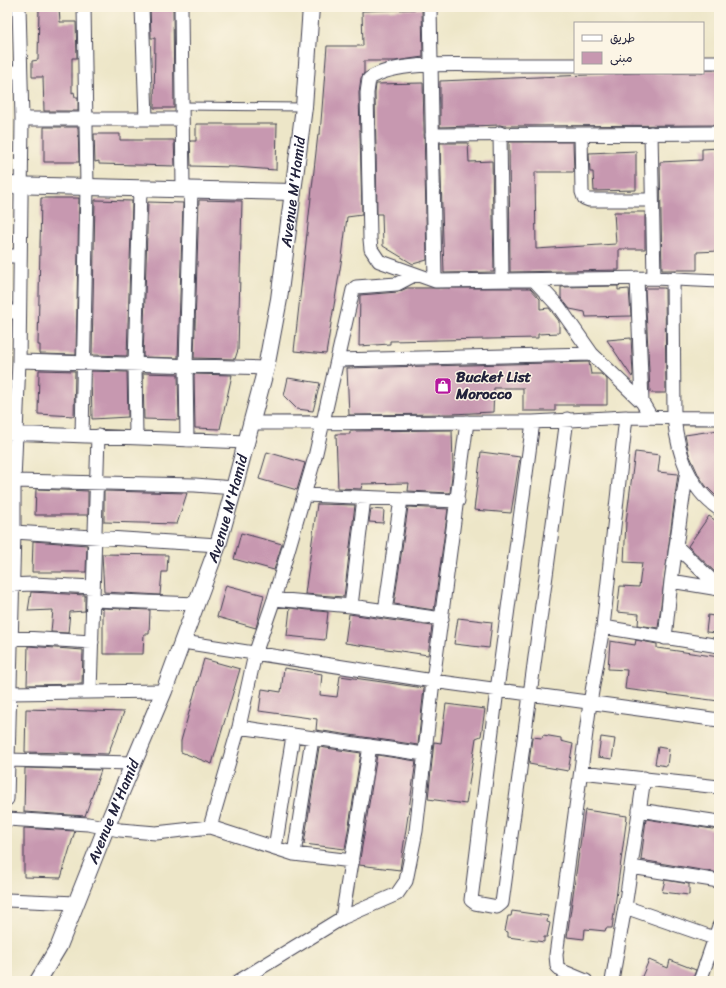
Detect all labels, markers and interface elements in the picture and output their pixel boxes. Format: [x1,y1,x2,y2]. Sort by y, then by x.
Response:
legend [574,22,704,74]
text: طريق [610,27,635,49]
text: مبنى [610,47,633,69]
street label: Avenue M'Hamid [273,134,313,250]
place label: Bucket List Morocco [455,364,532,407]
shop icon: Bucket List Morocco [433,376,453,396]
street label: Avenue M'Hamid [199,450,256,567]
street label: Avenue M'Hamid [80,754,147,869]

